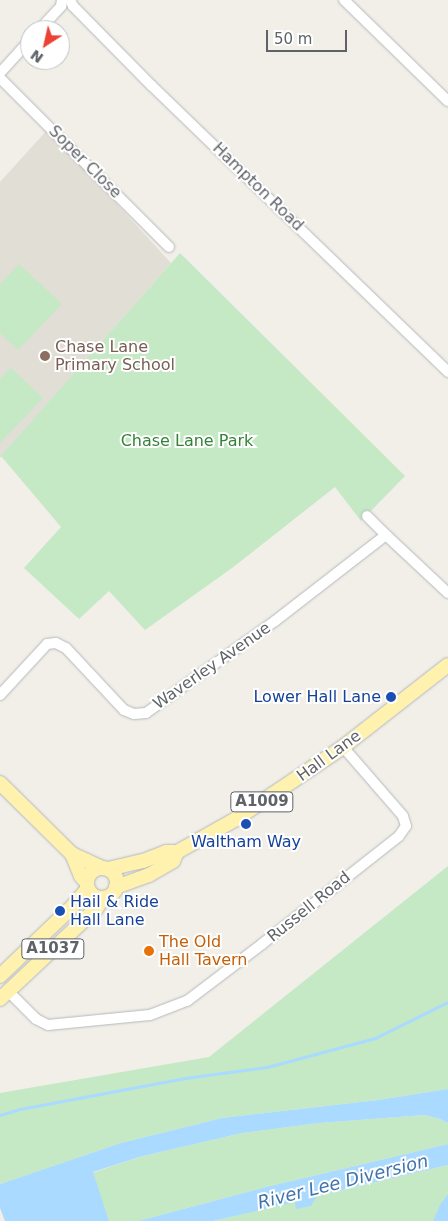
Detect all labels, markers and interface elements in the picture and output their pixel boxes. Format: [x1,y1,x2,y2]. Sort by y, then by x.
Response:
north arrow [20,20,70,70]
scale bar [268,20,349,52]
text: 50 m [274,30,312,48]
text: N [28,47,46,66]
street label: Soper Close [45,122,125,202]
street label: Hampton Road [209,139,307,235]
place label: Chase Lane Primary School [55,337,175,375]
marker: Chase Lane Primary School [39,350,51,362]
park label: Chase Lane Park [121,431,253,451]
street label: Waverley Avenue [150,618,274,714]
place label: Lower Hall Lane [253,687,381,707]
marker: Lower Hall Lane [385,691,397,703]
street label: Hall Lane [293,726,365,786]
road number: A1009 [230,790,294,814]
marker: Waltham Way [240,818,252,830]
place label: Waltham Way [191,832,301,852]
street label: Russell Road [264,868,354,946]
place label: Hail & Ride Hall Lane [70,892,159,930]
marker: Hail & Ride Hall Lane [54,905,66,917]
place label: The Old Hall Tavern [159,932,247,970]
road number: A1037 [20,936,86,962]
marker: The Old Hall Tavern [143,945,155,957]
water label: River Lee Diversion [255,1150,431,1214]

